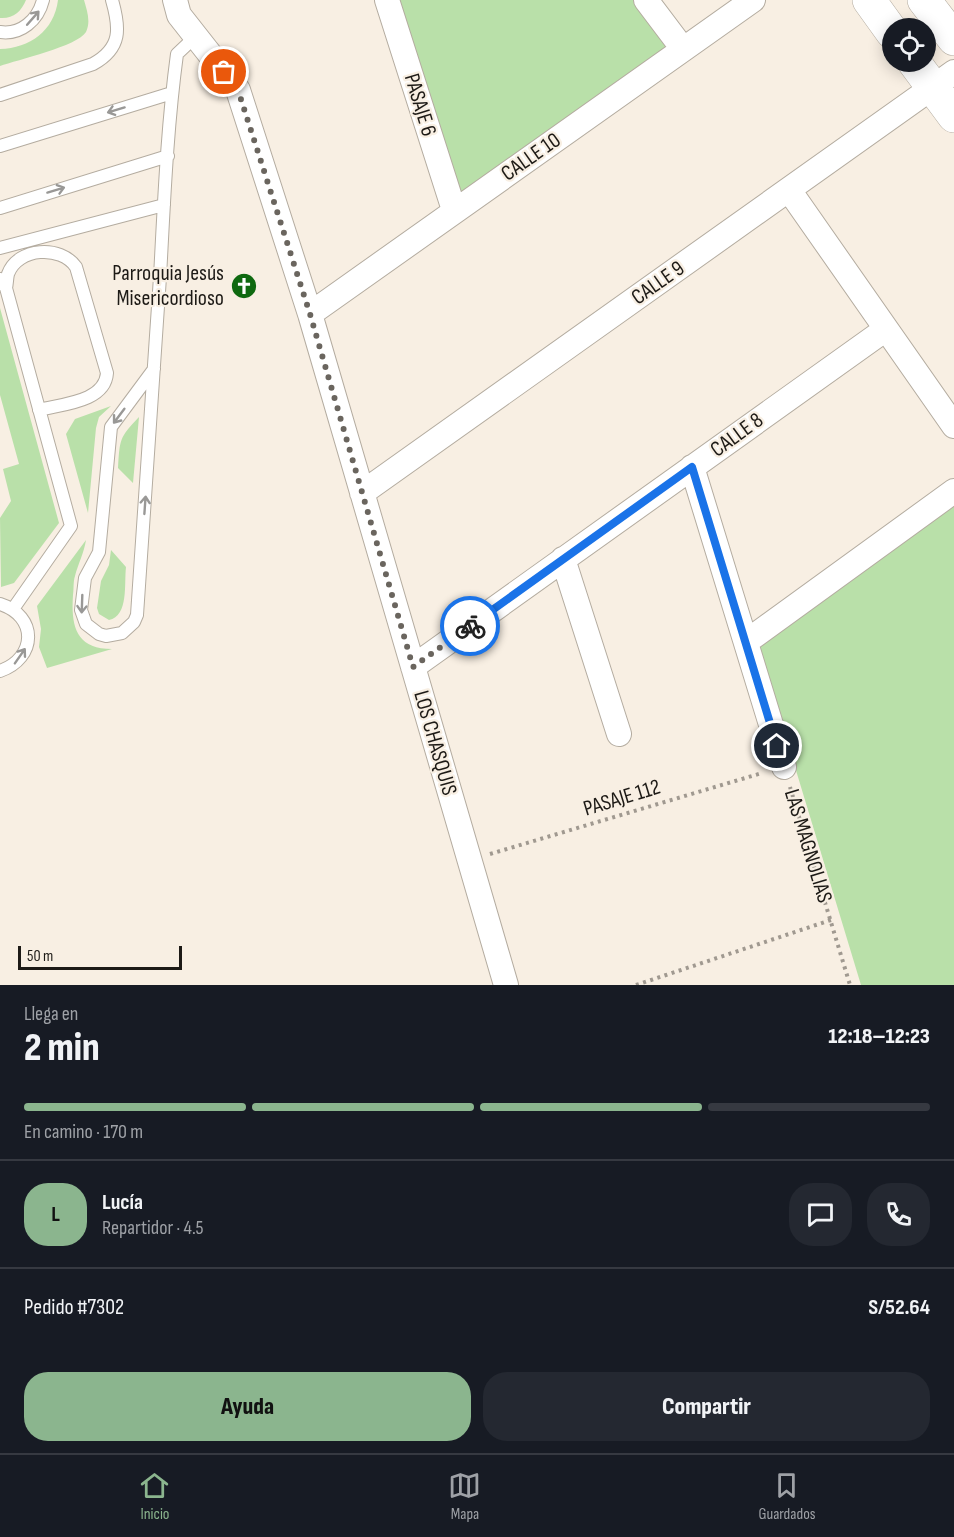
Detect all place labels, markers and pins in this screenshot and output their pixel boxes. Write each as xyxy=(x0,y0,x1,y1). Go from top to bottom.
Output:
pin xyxy=(198,46,249,97)
place label: Parroquia Jesús Misericordioso xyxy=(112,260,224,312)
church icon: Parroquia Jesús Misericordioso xyxy=(229,271,259,301)
pin xyxy=(751,720,802,771)

